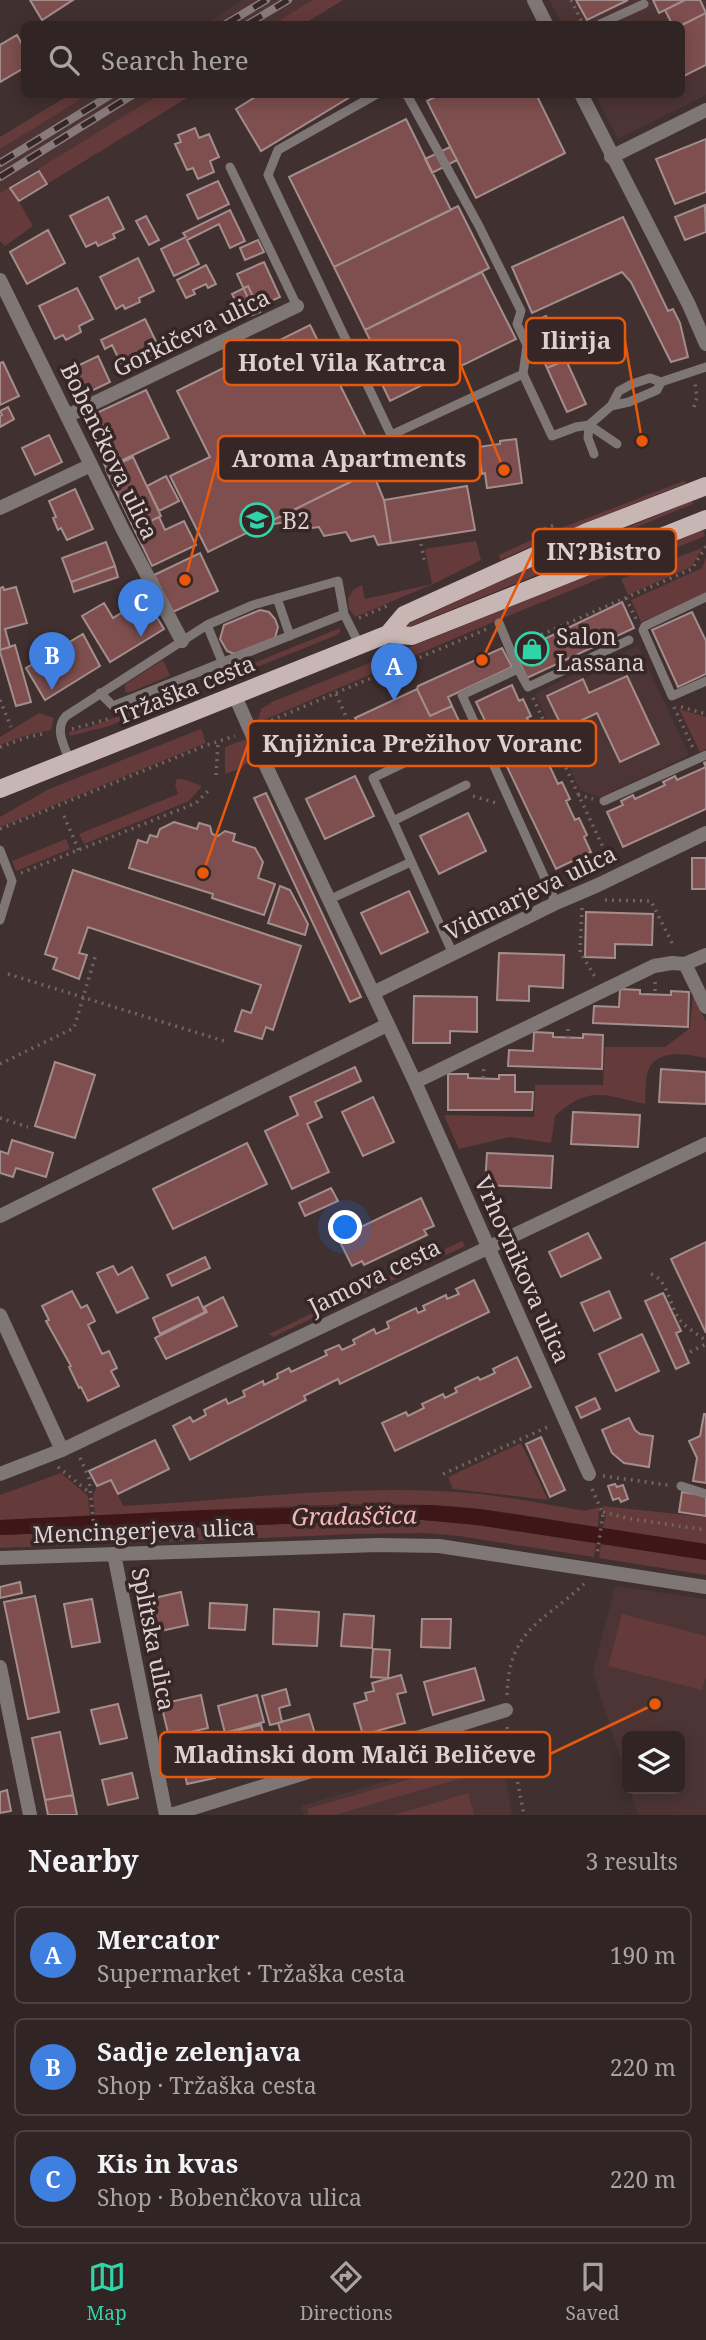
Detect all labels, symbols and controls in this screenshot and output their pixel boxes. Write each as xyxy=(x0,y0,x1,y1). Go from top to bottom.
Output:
search box xyxy=(21,21,685,98)
icon: search xyxy=(45,41,83,79)
text: Search here xyxy=(101,42,249,78)
street label: Gorkičeva ulica xyxy=(107,280,275,384)
callout: Ilirija xyxy=(526,318,625,363)
text: Ilirija xyxy=(541,323,611,356)
callout: Hotel Vila Katrca xyxy=(224,340,460,385)
text: Hotel Vila Katrca xyxy=(238,345,446,378)
street label: Bobenčkova ulica xyxy=(53,357,167,545)
callout: Aroma Apartments xyxy=(218,436,480,481)
text: Aroma Apartments xyxy=(232,441,466,474)
school or university icon: B2 xyxy=(238,501,276,539)
place label: B2 xyxy=(282,504,310,536)
callout: IN?Bistro xyxy=(533,529,676,574)
text: IN?Bistro xyxy=(547,534,661,567)
pin: C xyxy=(118,579,164,637)
place label: Salon Lassana xyxy=(556,620,645,678)
shop icon: Salon Lassana xyxy=(513,630,551,668)
pin: B xyxy=(29,632,75,690)
pin: A xyxy=(371,643,417,701)
street label: Tržaška cesta xyxy=(111,647,259,731)
callout: Knjižnica Prežihov Voranc xyxy=(248,721,596,766)
text: Knjižnica Prežihov Voranc xyxy=(262,726,582,759)
street label: Vidmarjeva ulica xyxy=(439,837,621,947)
street label: Vrhovnikova ulica xyxy=(467,1170,579,1368)
your location xyxy=(328,1210,362,1244)
street label: Jamova cesta xyxy=(302,1230,445,1322)
water label: Gradaščica xyxy=(291,1497,417,1533)
street label: Mencingerjeva ulica xyxy=(32,1510,256,1550)
street label: Splitska ulica xyxy=(124,1565,184,1713)
map controls xyxy=(622,1731,685,1794)
button: layers xyxy=(622,1731,685,1794)
callout: Mladinski dom Malči Beličeve xyxy=(160,1732,550,1777)
text: Mladinski dom Malči Beličeve xyxy=(174,1737,536,1770)
text: Nearby xyxy=(28,1840,139,1881)
text: 3 results xyxy=(585,1845,678,1877)
text: Mercator xyxy=(97,1921,220,1957)
text: A xyxy=(44,1939,62,1971)
text: 190 m xyxy=(610,1939,676,1971)
text: Supermarket · Tržaška cesta xyxy=(97,1957,405,1989)
text: Sadje zelenjava xyxy=(97,2033,301,2069)
text: B xyxy=(45,2051,61,2083)
text: 220 m xyxy=(610,2051,676,2083)
text: Shop · Tržaška cesta xyxy=(97,2069,317,2101)
text: Kis in kvas xyxy=(97,2145,238,2181)
text: C xyxy=(45,2163,61,2195)
text: 220 m xyxy=(610,2163,676,2195)
text: Shop · Bobenčkova ulica xyxy=(97,2181,362,2213)
tab: Map xyxy=(87,2258,127,2326)
tab: Directions xyxy=(300,2258,393,2326)
tab: Saved xyxy=(566,2258,619,2326)

